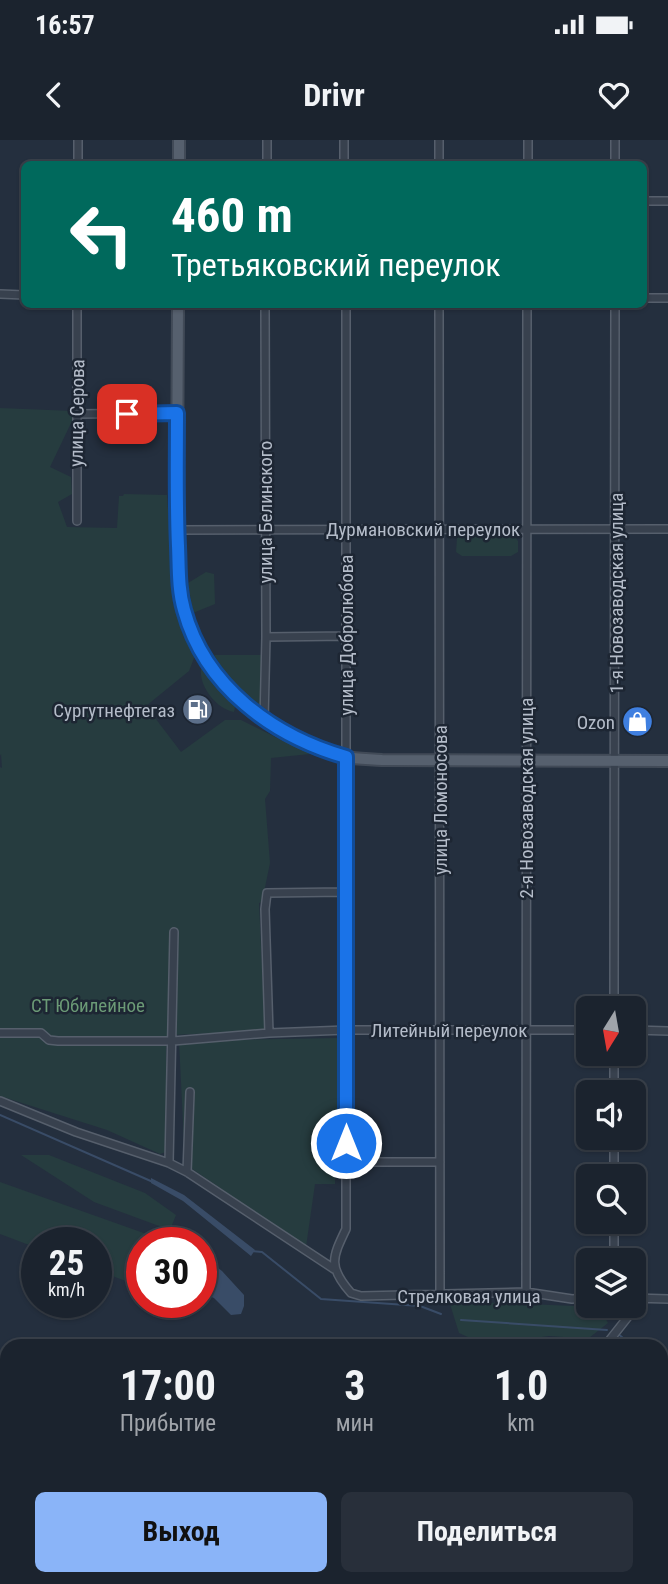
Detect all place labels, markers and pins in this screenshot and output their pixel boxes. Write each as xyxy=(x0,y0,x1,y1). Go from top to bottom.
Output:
pin xyxy=(97,384,157,444)
fuel station icon: Сургутнефтегаз xyxy=(181,693,215,727)
place label: Сургутнефтегаз xyxy=(53,699,175,722)
shop icon: Ozon xyxy=(621,705,655,739)
place label: Ozon xyxy=(577,711,615,734)

